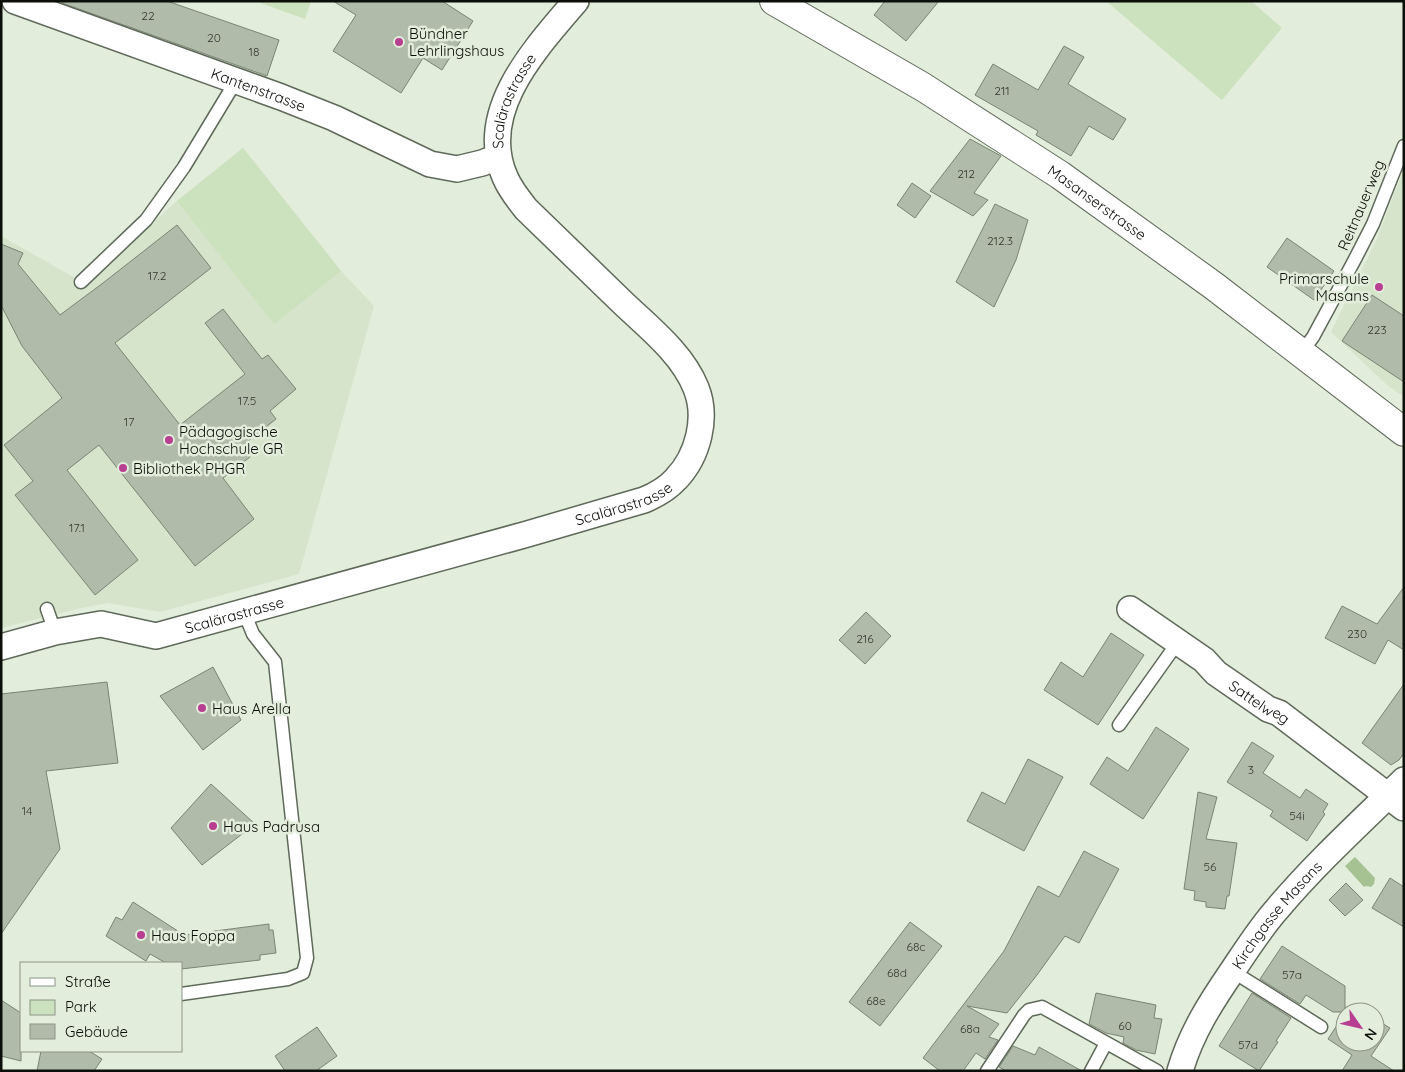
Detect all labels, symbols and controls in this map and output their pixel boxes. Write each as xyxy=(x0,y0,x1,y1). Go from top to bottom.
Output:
house number: 22 xyxy=(141,8,155,23)
place label: Bündner Lehrlingshaus xyxy=(409,24,504,60)
house number: 20 xyxy=(207,30,221,45)
marker: Bündner Lehrlingshaus xyxy=(393,36,405,48)
house number: 18 xyxy=(249,44,259,59)
street label: Scalärastrasse xyxy=(488,49,540,149)
street label: Kantenstrasse xyxy=(209,63,309,115)
house number: 211 xyxy=(994,83,1010,98)
street label: Reitnauerweg xyxy=(1333,157,1389,253)
street label: Masanserstrasse xyxy=(1044,160,1151,244)
house number: 212 xyxy=(957,166,975,181)
house number: 212.3 xyxy=(987,233,1013,248)
house number: 17.2 xyxy=(148,268,167,283)
place label: Primarschule Masans xyxy=(1279,269,1369,305)
marker: Primarschule Masans xyxy=(1373,281,1385,293)
house number: 223 xyxy=(1367,322,1387,337)
house number: 17.5 xyxy=(238,393,256,408)
house number: 17 xyxy=(124,414,134,429)
place label: Pädagogische Hochschule GR xyxy=(179,422,283,458)
marker: Pädagogische Hochschule GR xyxy=(163,434,175,446)
place label: Bibliothek PHGR xyxy=(133,459,245,478)
marker: Bibliothek PHGR xyxy=(117,462,129,474)
street label: Scalärastrasse xyxy=(573,477,676,529)
house number: 17.1 xyxy=(69,520,85,535)
street label: Scalärastrasse xyxy=(182,592,286,637)
house number: 230 xyxy=(1347,626,1367,641)
house number: 216 xyxy=(856,631,874,646)
street label: Sattelweg xyxy=(1226,676,1294,728)
place label: Haus Arella xyxy=(212,699,291,718)
marker: Haus Arella xyxy=(196,702,208,714)
house number: 3 xyxy=(1248,762,1254,777)
house number: 14 xyxy=(22,803,32,818)
house number: 54i xyxy=(1289,808,1305,823)
place label: Haus Padrusa xyxy=(223,817,320,836)
marker: Haus Padrusa xyxy=(207,820,219,832)
street label: Kirchgasse Masans xyxy=(1227,857,1326,972)
house number: 56 xyxy=(1204,859,1217,874)
place label: Haus Foppa xyxy=(151,926,235,945)
marker: Haus Foppa xyxy=(135,929,147,941)
house number: 68c xyxy=(906,939,926,954)
legend xyxy=(20,962,182,1052)
house number: 68d xyxy=(887,965,907,980)
house number: 57a xyxy=(1282,967,1302,982)
text: Straße xyxy=(65,972,111,991)
house number: 68e xyxy=(866,993,886,1008)
text: Park xyxy=(65,997,97,1016)
north arrow xyxy=(1335,1002,1385,1052)
house number: 60 xyxy=(1118,1018,1132,1033)
house number: 68a xyxy=(960,1021,980,1036)
text: Gebäude xyxy=(65,1022,128,1041)
text: N xyxy=(1360,1025,1381,1044)
house number: 57d xyxy=(1238,1037,1258,1052)

